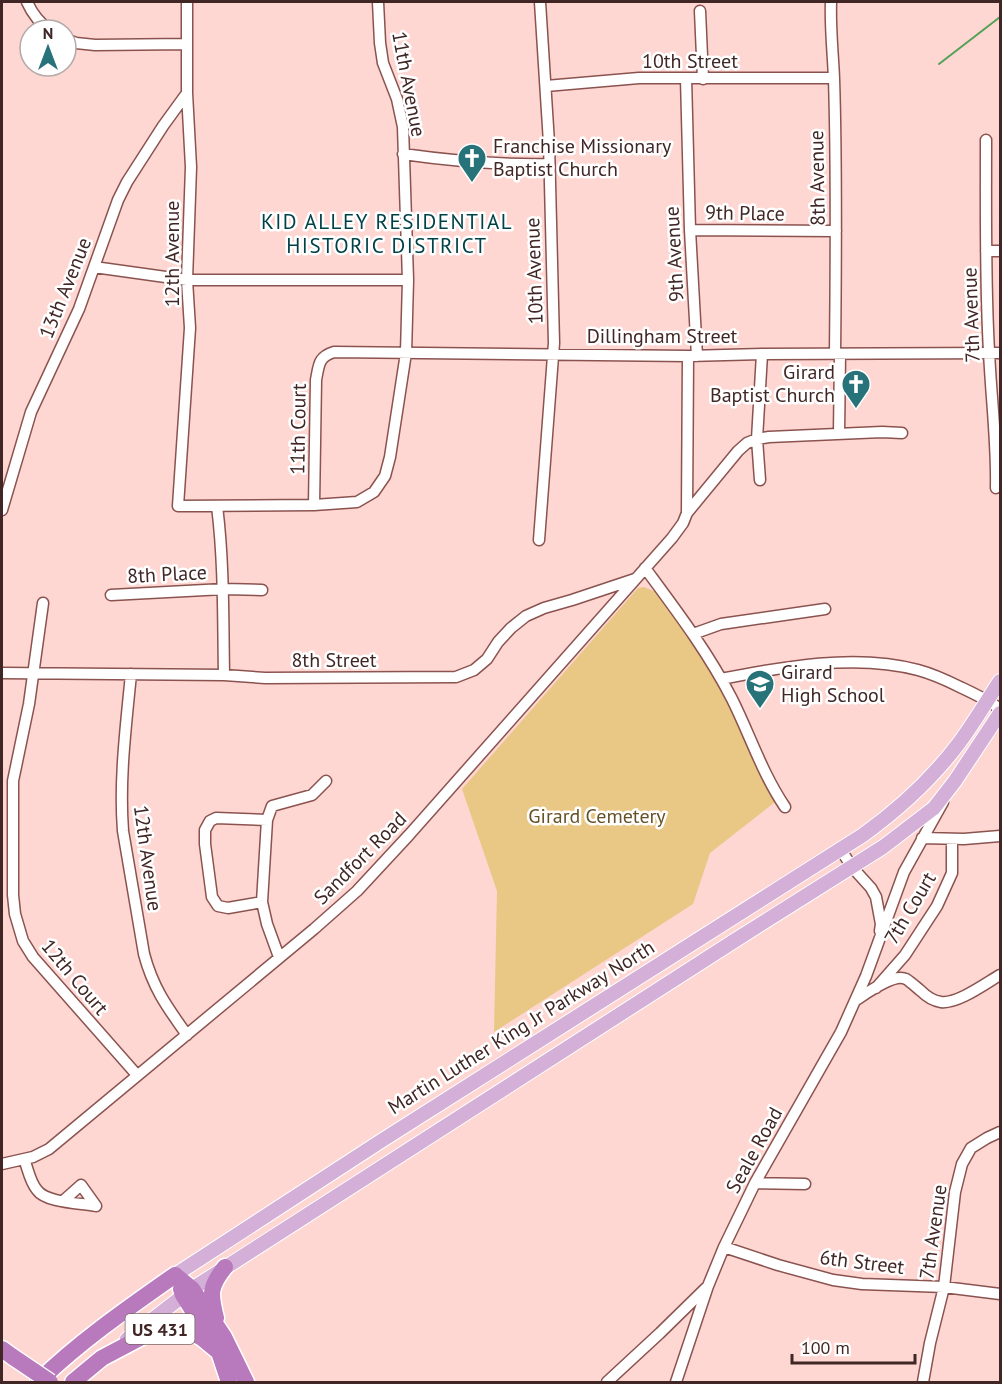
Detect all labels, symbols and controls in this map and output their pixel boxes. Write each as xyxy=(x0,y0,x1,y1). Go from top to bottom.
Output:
north arrow xyxy=(18,18,78,78)
text: N xyxy=(43,23,53,43)
street label: 11th Avenue xyxy=(386,29,432,139)
street label: 10th Street xyxy=(642,48,738,74)
street label: 8th Avenue xyxy=(803,130,831,226)
place label: Franchise Missionary Baptist Church xyxy=(493,133,672,182)
church icon: Franchise Missionary Baptist Church xyxy=(456,142,488,184)
street label: 9th Place xyxy=(705,199,785,227)
street label: 12th Avenue xyxy=(159,201,185,307)
street label: 9th Avenue xyxy=(659,205,689,303)
district label: KID ALLEY RESIDENTIAL HISTORIC DISTRICT xyxy=(261,208,513,259)
street label: 10th Avenue xyxy=(519,217,549,325)
street label: 13th Avenue xyxy=(33,234,97,342)
street label: 7th Avenue xyxy=(956,267,986,363)
street label: Dillingham Street xyxy=(587,323,738,349)
place label: Girard Baptist Church xyxy=(710,359,835,408)
church icon: Girard Baptist Church xyxy=(840,368,872,410)
street label: 11th Court xyxy=(284,383,312,475)
street label: 8th Place xyxy=(127,559,207,589)
street label: 8th Street xyxy=(291,647,377,673)
place label: Girard High School xyxy=(781,659,885,708)
school or university icon: Girard High School xyxy=(744,668,776,710)
street label: 12th Avenue xyxy=(128,803,168,913)
park label: Girard Cemetery xyxy=(528,803,666,829)
street label: Sandfort Road xyxy=(308,806,412,910)
street label: 7th Court xyxy=(878,867,942,949)
street label: 12th Court xyxy=(36,934,114,1020)
street label: Martin Luther King Jr Parkway North xyxy=(383,934,659,1120)
street label: Seale Road xyxy=(720,1102,788,1198)
street label: 7th Avenue xyxy=(913,1183,953,1281)
street label: 6th Street xyxy=(818,1244,906,1280)
road number: US 431 xyxy=(126,1314,195,1344)
scale bar xyxy=(792,1327,915,1365)
text: 100 m xyxy=(801,1336,850,1359)

